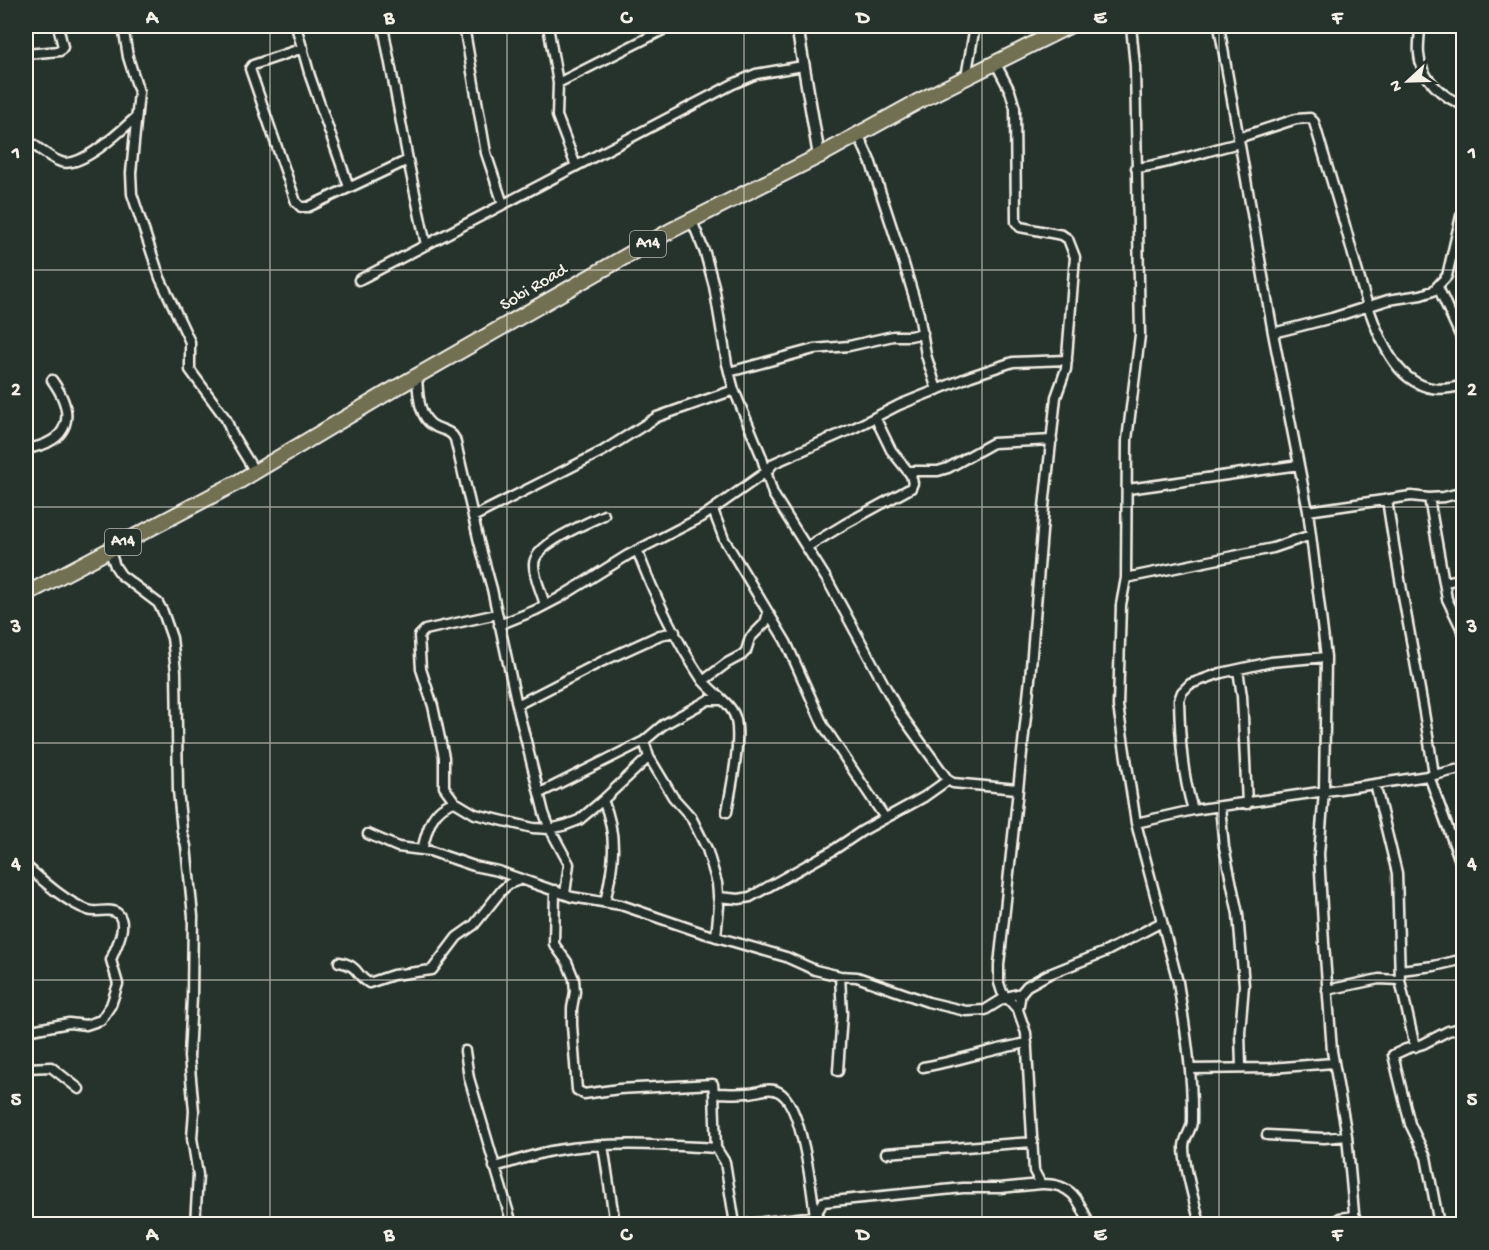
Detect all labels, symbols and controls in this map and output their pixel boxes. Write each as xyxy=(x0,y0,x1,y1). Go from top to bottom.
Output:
text: A xyxy=(145,8,160,31)
text: B xyxy=(383,8,395,31)
text: C xyxy=(620,8,634,31)
text: D xyxy=(854,8,870,31)
text: E xyxy=(1094,8,1108,31)
text: F xyxy=(1331,8,1344,31)
north arrow xyxy=(1378,51,1438,111)
text: N xyxy=(1386,76,1408,94)
text: 1 xyxy=(11,143,20,166)
text: 1 xyxy=(1467,143,1476,166)
road number: A14 xyxy=(630,231,666,257)
street label: Sobi Road xyxy=(497,259,573,316)
text: 2 xyxy=(11,380,21,403)
text: 2 xyxy=(1467,380,1477,403)
road number: A14 xyxy=(105,529,141,555)
text: 3 xyxy=(10,617,21,640)
text: 3 xyxy=(1466,617,1477,640)
text: 4 xyxy=(10,854,21,877)
text: 4 xyxy=(1466,854,1477,877)
text: 5 xyxy=(11,1090,22,1113)
text: 5 xyxy=(1467,1090,1478,1113)
text: A xyxy=(145,1225,160,1248)
text: B xyxy=(383,1225,395,1248)
text: C xyxy=(620,1225,634,1248)
text: D xyxy=(854,1225,870,1248)
text: E xyxy=(1094,1225,1108,1248)
text: F xyxy=(1331,1225,1344,1248)

